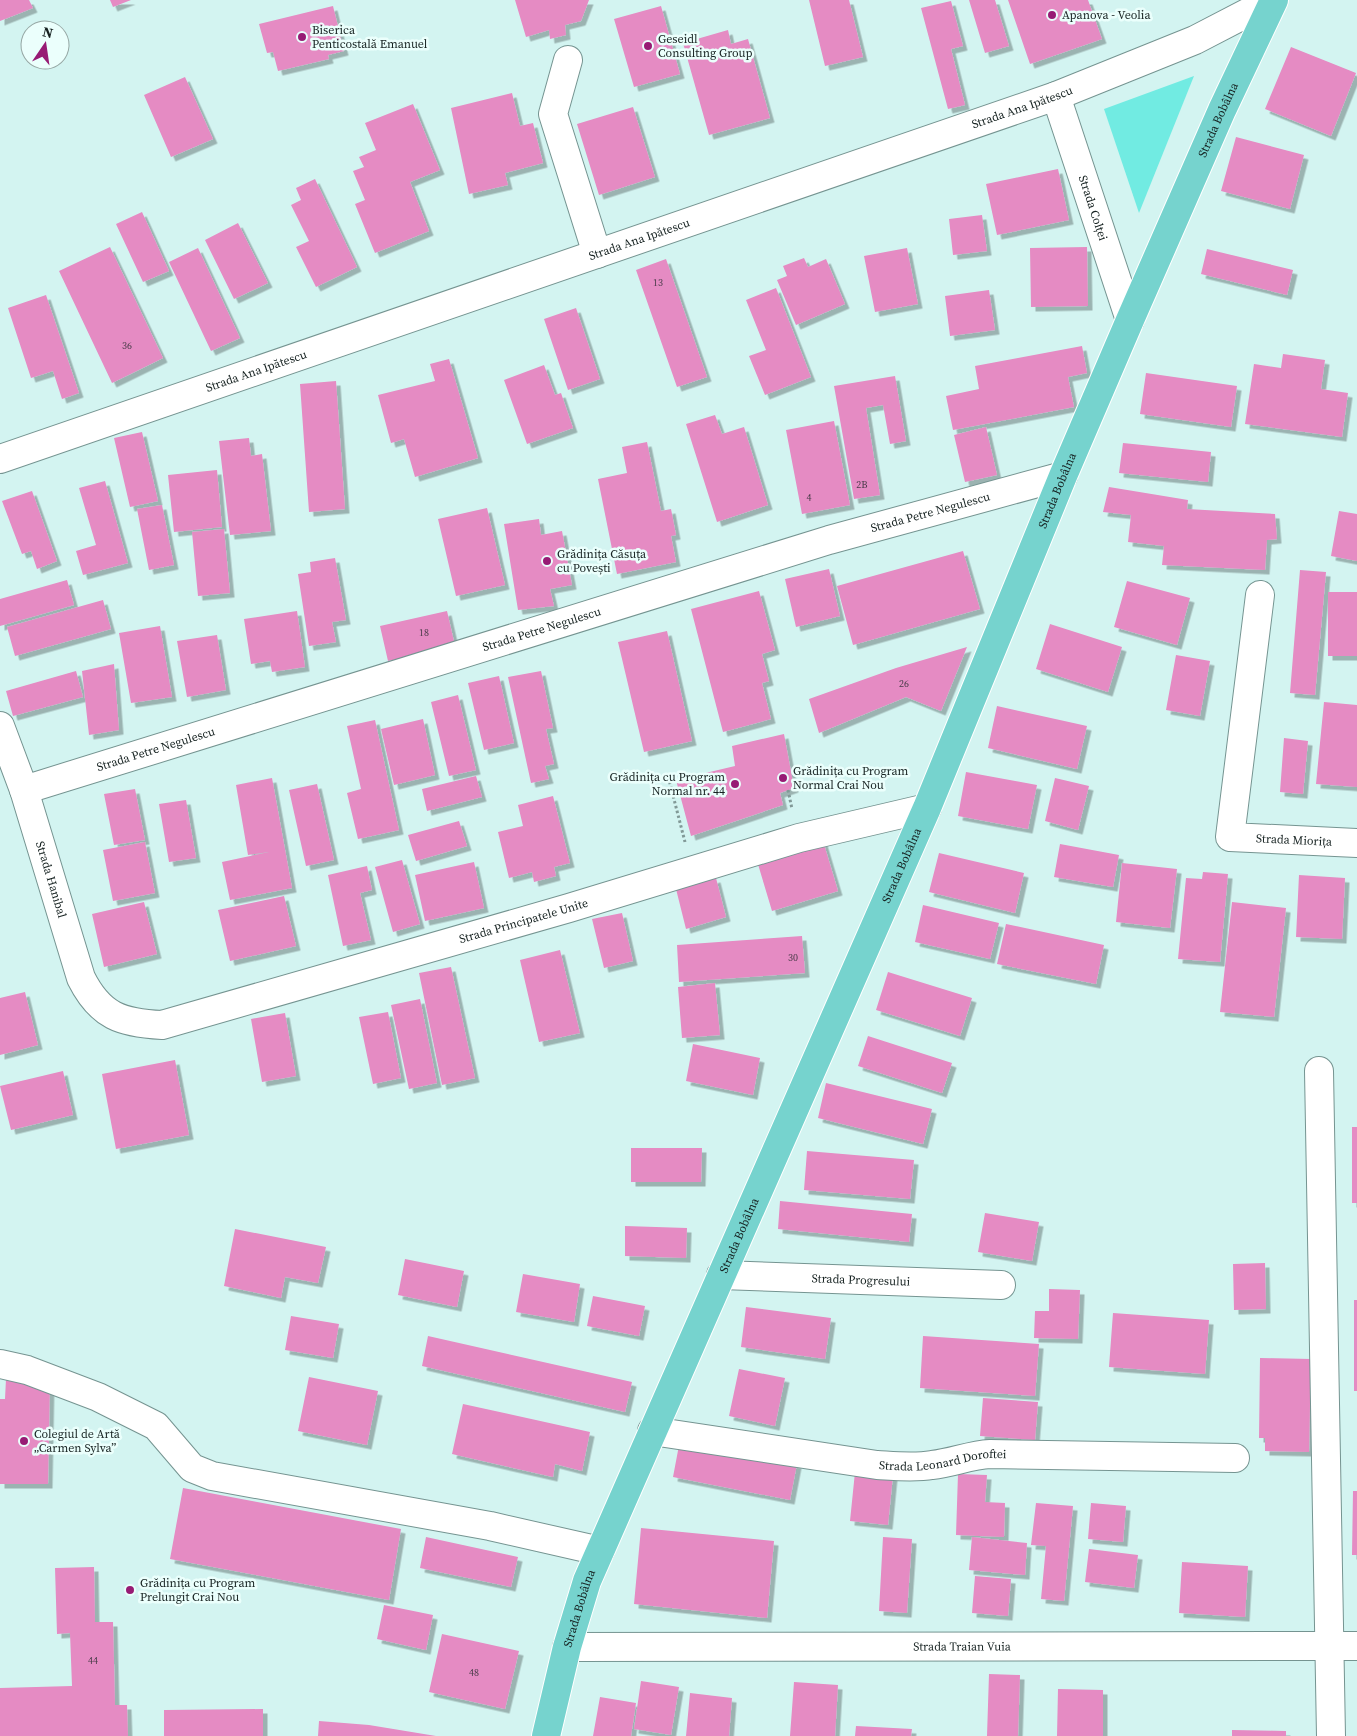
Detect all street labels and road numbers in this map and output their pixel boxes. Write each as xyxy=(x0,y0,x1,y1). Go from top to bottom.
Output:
street label: Strada Bobâlna xyxy=(1194,79,1242,160)
street label: Strada Ana Ipătescu xyxy=(970,82,1075,132)
street label: Strada Colței xyxy=(1075,173,1111,243)
street label: Strada Ana Ipătescu xyxy=(587,214,692,264)
street label: Strada Ana Ipătescu xyxy=(204,346,309,396)
street label: Strada Bobâlna xyxy=(1034,449,1080,531)
street label: Strada Petre Negulescu xyxy=(869,488,992,536)
street label: Strada Petre Negulescu xyxy=(480,603,603,655)
street label: Strada Petre Negulescu xyxy=(95,723,217,775)
street label: Strada Bobâlna xyxy=(878,825,926,906)
street label: Strada Miorița xyxy=(1256,830,1333,850)
street label: Strada Hanibal xyxy=(32,839,70,920)
street label: Strada Principatele Unite xyxy=(457,895,590,947)
street label: Strada Bobâlna xyxy=(715,1194,763,1275)
street label: Strada Progresului xyxy=(811,1270,911,1290)
street label: Strada Leonard Doroftei xyxy=(879,1446,1007,1475)
street label: Strada Bobâlna xyxy=(559,1566,599,1649)
street label: Strada Traian Vuia xyxy=(913,1638,1012,1655)

